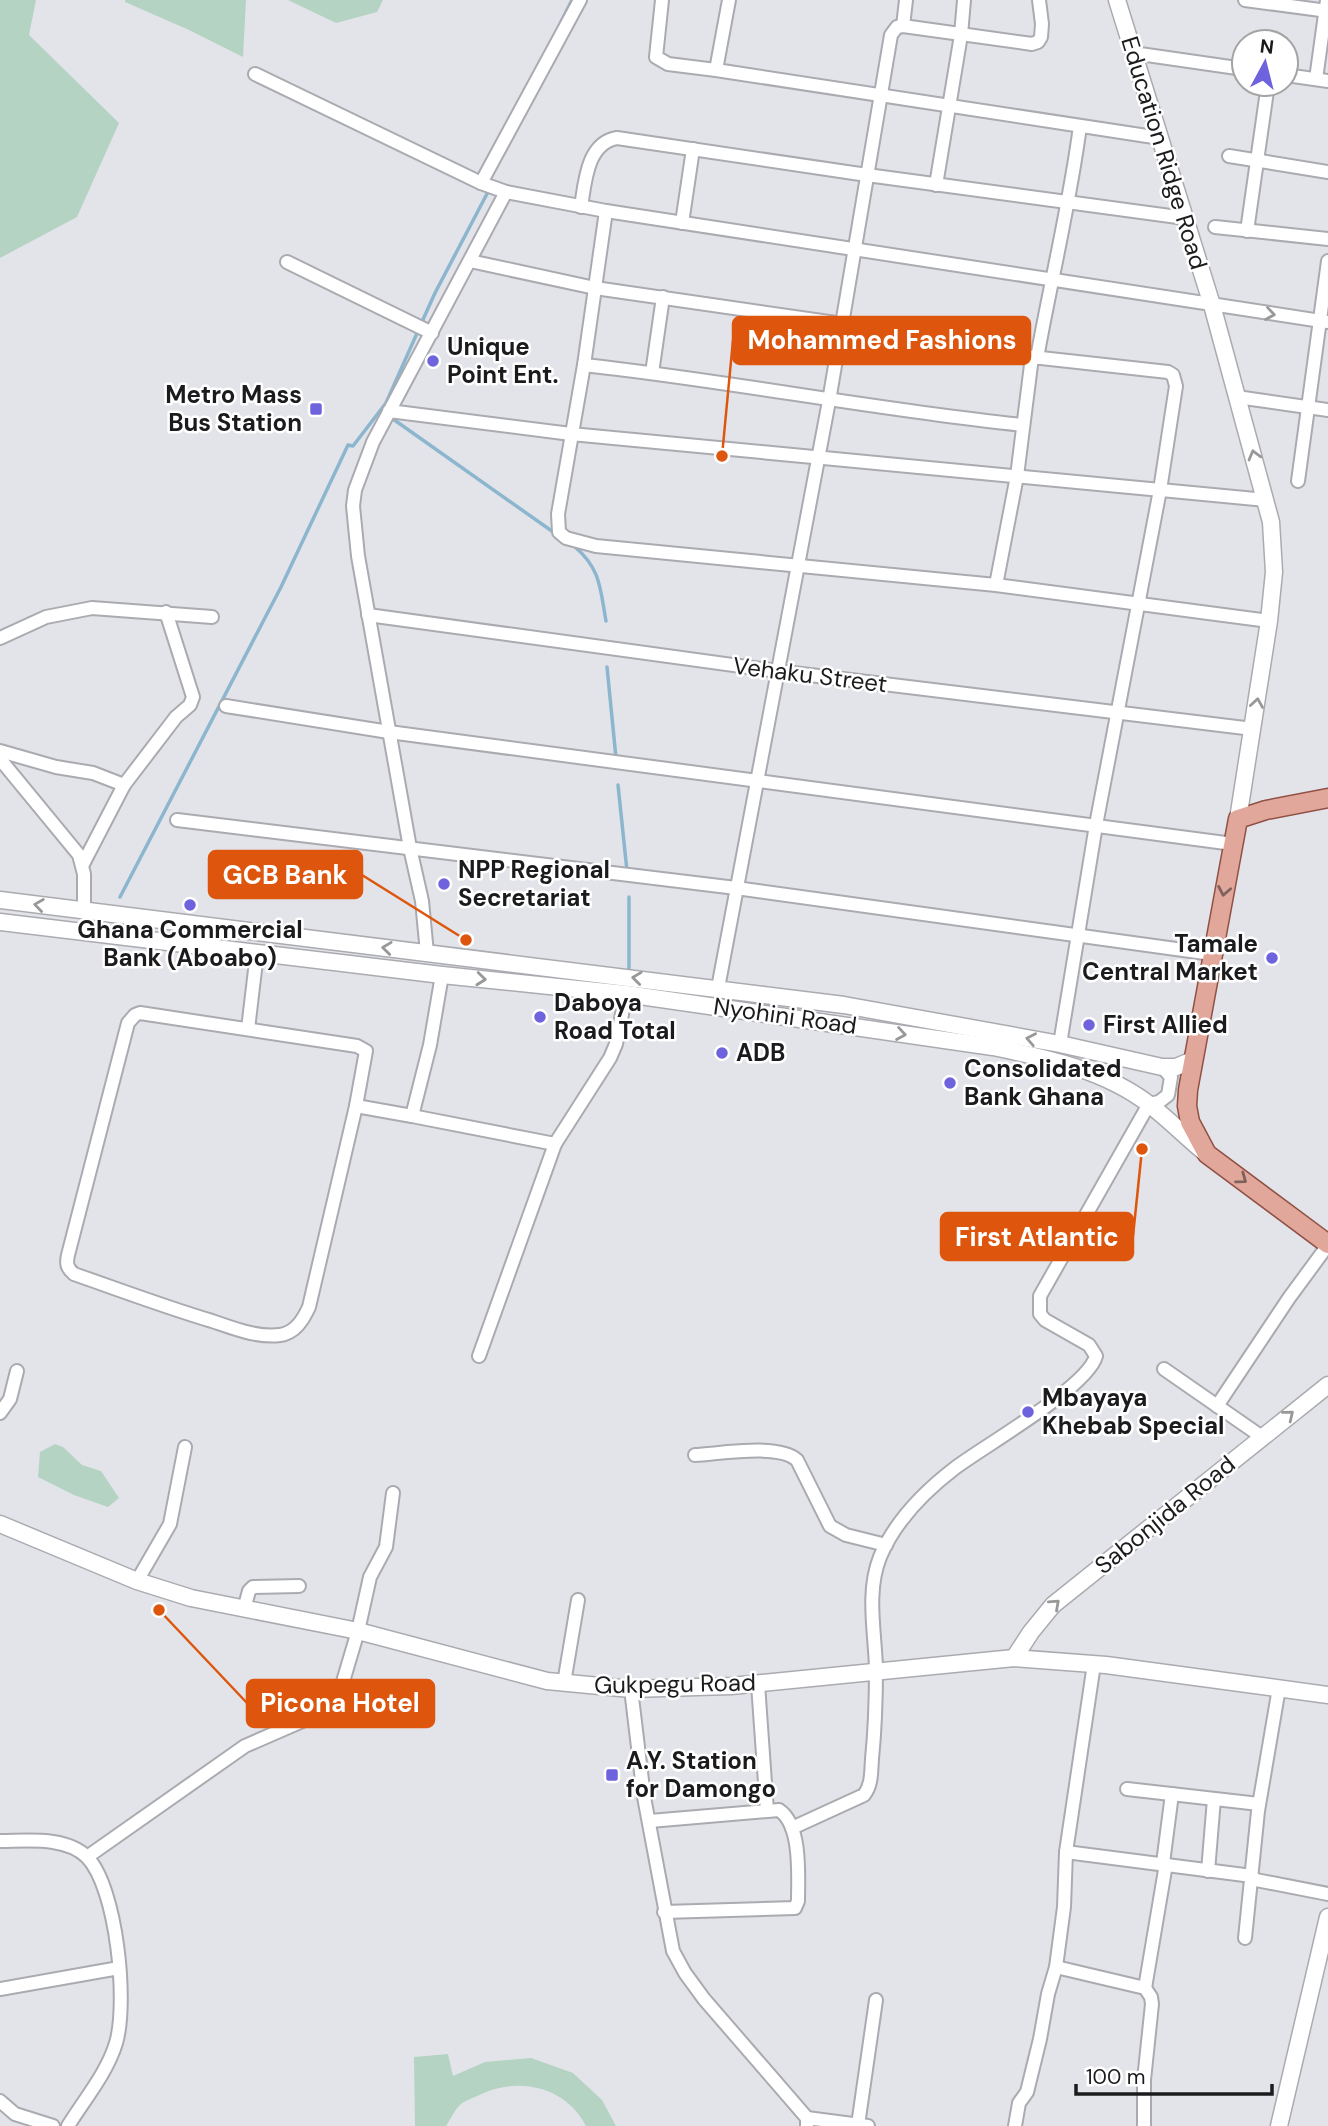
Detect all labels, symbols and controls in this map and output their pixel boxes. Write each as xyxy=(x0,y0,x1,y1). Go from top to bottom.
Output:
north arrow xyxy=(1230,28,1300,98)
street label: Education Ridge Road xyxy=(1114,32,1215,273)
text: N xyxy=(1259,33,1275,60)
one-way arrow xyxy=(1264,306,1276,321)
callout: Mohammed Fashions xyxy=(733,317,1030,364)
text: Mohammed Fashions xyxy=(747,323,1017,357)
place label: Unique Point Ent. xyxy=(447,331,558,390)
marker: Unique Point Ent. xyxy=(425,353,441,369)
place label: Metro Mass Bus Station xyxy=(165,379,302,438)
marker: Metro Mass Bus Station xyxy=(308,401,324,417)
one-way arrow xyxy=(1248,449,1262,461)
street label: Vehaku Street xyxy=(731,650,889,699)
one-way arrow xyxy=(1249,697,1264,709)
callout: GCB Bank xyxy=(209,851,362,898)
place label: NPP Regional Secretariat xyxy=(458,854,610,913)
text: GCB Bank xyxy=(222,858,348,892)
marker: NPP Regional Secretariat xyxy=(436,876,452,892)
one-way arrow xyxy=(1217,885,1232,897)
marker: Ghana Commercial Bank (Aboabo) xyxy=(182,897,198,913)
one-way arrow xyxy=(33,898,45,913)
place label: Ghana Commercial Bank (Aboabo) xyxy=(77,914,303,973)
place label: Tamale Central Market xyxy=(1082,928,1258,987)
one-way arrow xyxy=(381,941,392,956)
marker: Tamale Central Market xyxy=(1264,950,1280,966)
one-way arrow xyxy=(476,971,487,986)
one-way arrow xyxy=(631,971,643,986)
place label: Daboya Road Total xyxy=(554,987,676,1046)
street label: Nyohini Road xyxy=(711,990,859,1041)
marker: Daboya Road Total xyxy=(532,1009,548,1025)
place label: First Allied xyxy=(1103,1009,1228,1040)
marker: First Allied xyxy=(1081,1017,1097,1033)
one-way arrow xyxy=(895,1026,907,1041)
one-way arrow xyxy=(1025,1032,1037,1047)
place label: ADB xyxy=(736,1037,785,1068)
marker: ADB xyxy=(714,1045,730,1061)
place label: Consolidated Bank Ghana xyxy=(964,1053,1121,1112)
marker: Consolidated Bank Ghana xyxy=(942,1075,958,1091)
one-way arrow xyxy=(1234,1171,1247,1184)
callout: First Atlantic xyxy=(941,1213,1133,1260)
text: First Atlantic xyxy=(955,1220,1119,1254)
place label: Mbayaya Khebab Special xyxy=(1042,1382,1224,1441)
marker: Mbayaya Khebab Special xyxy=(1020,1404,1036,1420)
one-way arrow xyxy=(1282,1411,1294,1424)
street label: Sabonjida Road xyxy=(1088,1448,1241,1581)
one-way arrow xyxy=(1047,1600,1060,1613)
street label: Gukpegu Road xyxy=(594,1667,756,1700)
callout: Picona Hotel xyxy=(247,1680,434,1727)
text: Picona Hotel xyxy=(260,1686,420,1720)
place label: A.Y. Station for Damongo xyxy=(626,1745,776,1804)
marker: A.Y. Station for Damongo xyxy=(604,1767,620,1783)
scale bar xyxy=(1076,2052,1272,2096)
text: 100 m xyxy=(1086,2063,1146,2091)

